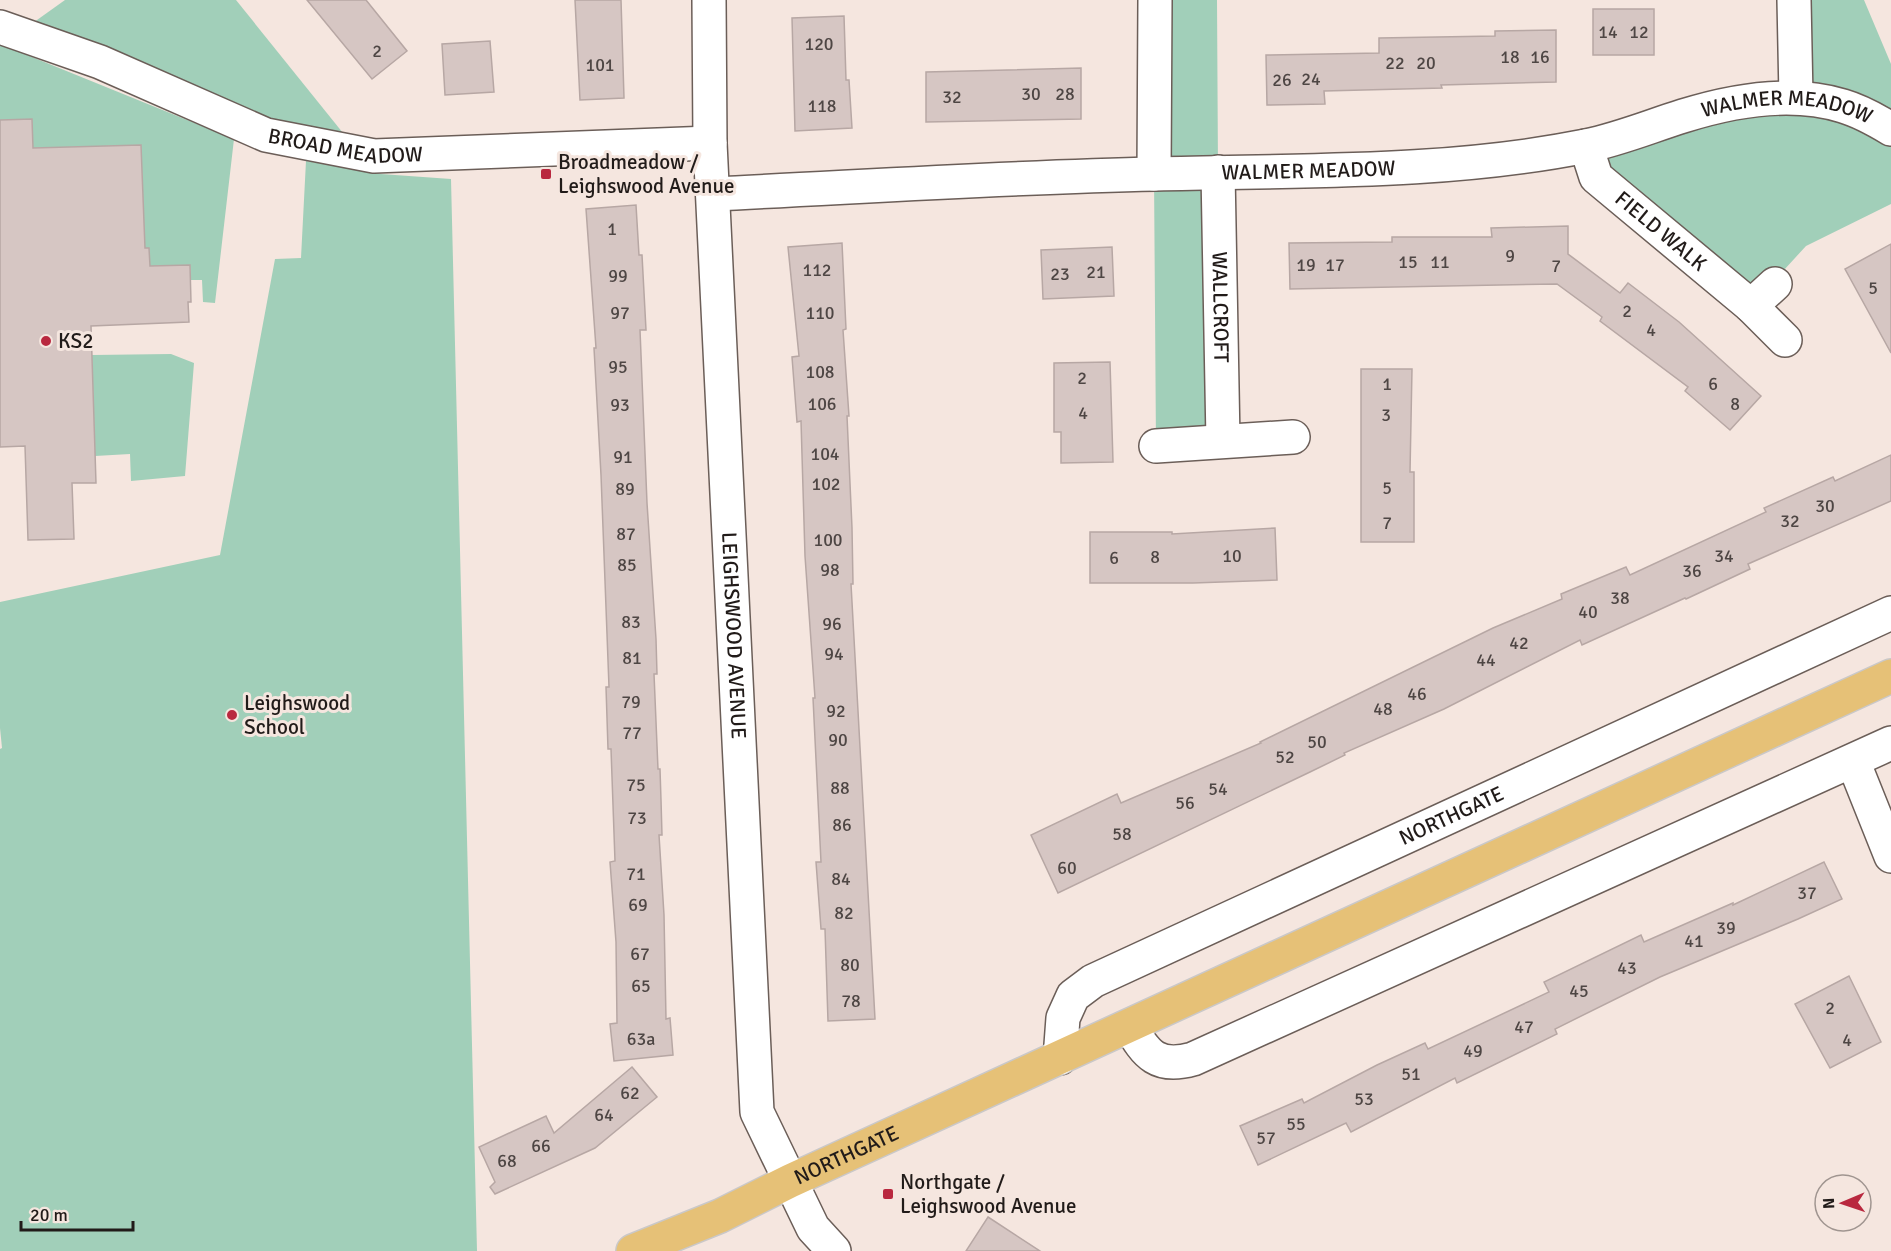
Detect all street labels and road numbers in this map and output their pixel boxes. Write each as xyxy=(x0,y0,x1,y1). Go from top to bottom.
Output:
street label: WALMER MEADOW xyxy=(1698,85,1877,129)
street label: BROAD MEADOW xyxy=(266,123,424,170)
street label: WALMER MEADOW xyxy=(1221,155,1396,186)
street label: FIELD WALK xyxy=(1610,185,1712,277)
street label: WALLCROFT xyxy=(1206,251,1235,364)
street label: LEIGHSWOOD AVENUE xyxy=(716,531,752,740)
street label: NORTHGATE xyxy=(1395,780,1508,851)
street label: NORTHGATE xyxy=(790,1120,903,1190)

